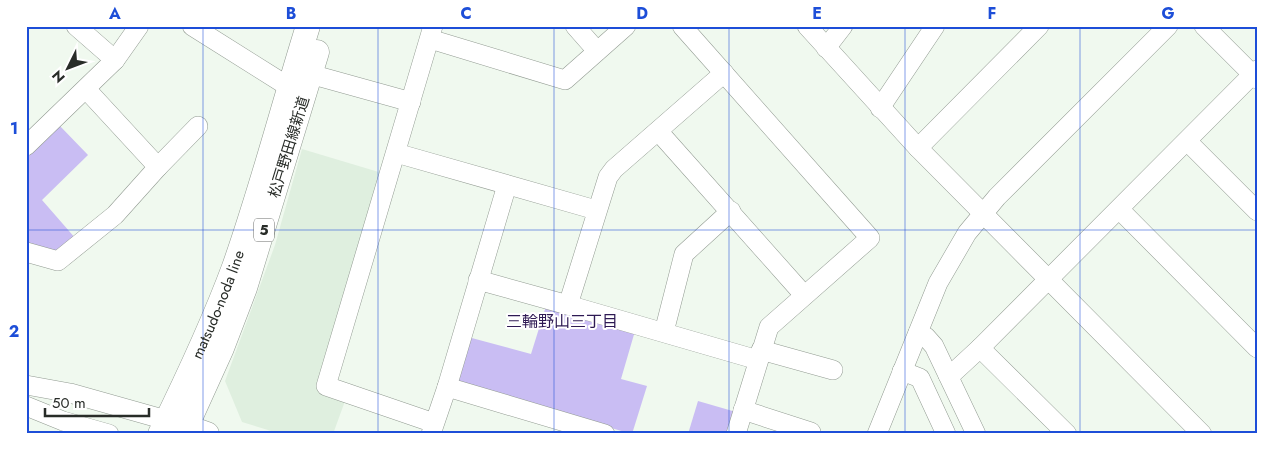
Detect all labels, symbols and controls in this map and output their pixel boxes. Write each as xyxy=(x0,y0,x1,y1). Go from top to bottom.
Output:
text: A xyxy=(108,2,121,25)
text: B xyxy=(286,2,296,25)
text: C xyxy=(460,2,472,25)
text: D xyxy=(636,2,648,25)
text: E xyxy=(812,2,822,25)
text: F xyxy=(988,2,996,25)
text: G xyxy=(1161,2,1175,25)
north arrow xyxy=(42,42,92,92)
text: N xyxy=(47,66,69,88)
street label: 松戸野田線新道 xyxy=(263,94,315,200)
text: 1 xyxy=(10,117,18,140)
road number: 5 xyxy=(254,218,274,242)
street label: matsudo-noda line xyxy=(186,247,250,363)
district label: 三輪野山三丁目 xyxy=(506,310,618,333)
text: 2 xyxy=(9,320,19,343)
scale bar xyxy=(45,385,149,417)
text: 50 m xyxy=(52,392,86,414)

